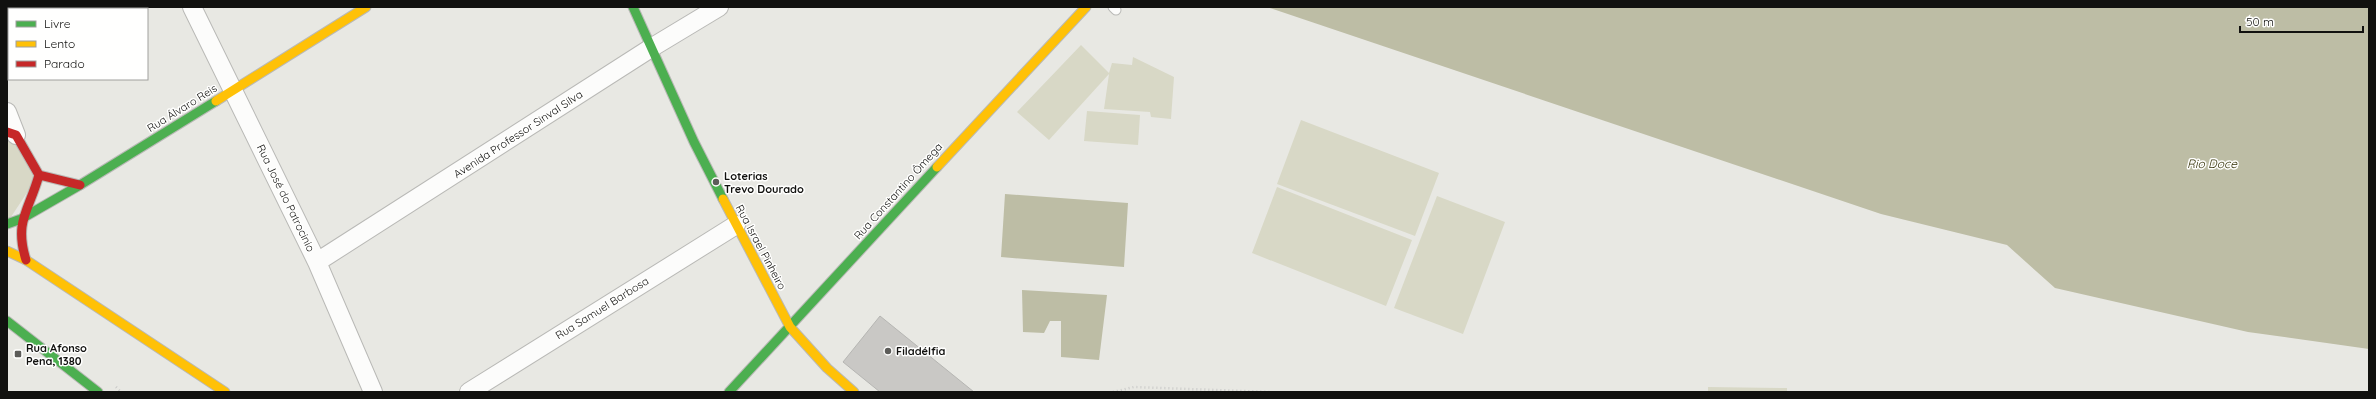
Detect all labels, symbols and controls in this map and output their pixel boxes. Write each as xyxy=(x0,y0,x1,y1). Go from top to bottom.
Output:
legend xyxy=(8,8,148,80)
scale bar xyxy=(2240,8,2363,34)
text: 50 m xyxy=(2246,14,2274,29)
text: Livre xyxy=(44,16,71,31)
text: Lento xyxy=(44,36,75,51)
text: Parado xyxy=(44,56,85,71)
street label: Rua Álvaro Reis xyxy=(144,81,220,135)
street label: Avenida Professor Sinval Silva xyxy=(451,87,585,181)
street label: Rua Constantino Ômega xyxy=(851,140,945,242)
street label: Rua José do Patrocinio xyxy=(254,142,318,254)
water label: Rio Doce xyxy=(2187,156,2238,171)
place label: Loterias Trevo Dourado xyxy=(724,169,804,196)
marker: Loterias Trevo Dourado xyxy=(711,177,721,187)
street label: Rua Israel Pinheiro xyxy=(733,202,789,292)
street label: Rua Samuel Barbosa xyxy=(553,274,651,342)
place label: Rua Afonso Pena, 1380 xyxy=(26,341,87,368)
place label: Filadélfia xyxy=(896,344,945,358)
marker: Filadélfia xyxy=(883,346,893,356)
marker: Rua Afonso Pena, 1380 xyxy=(13,349,23,359)

